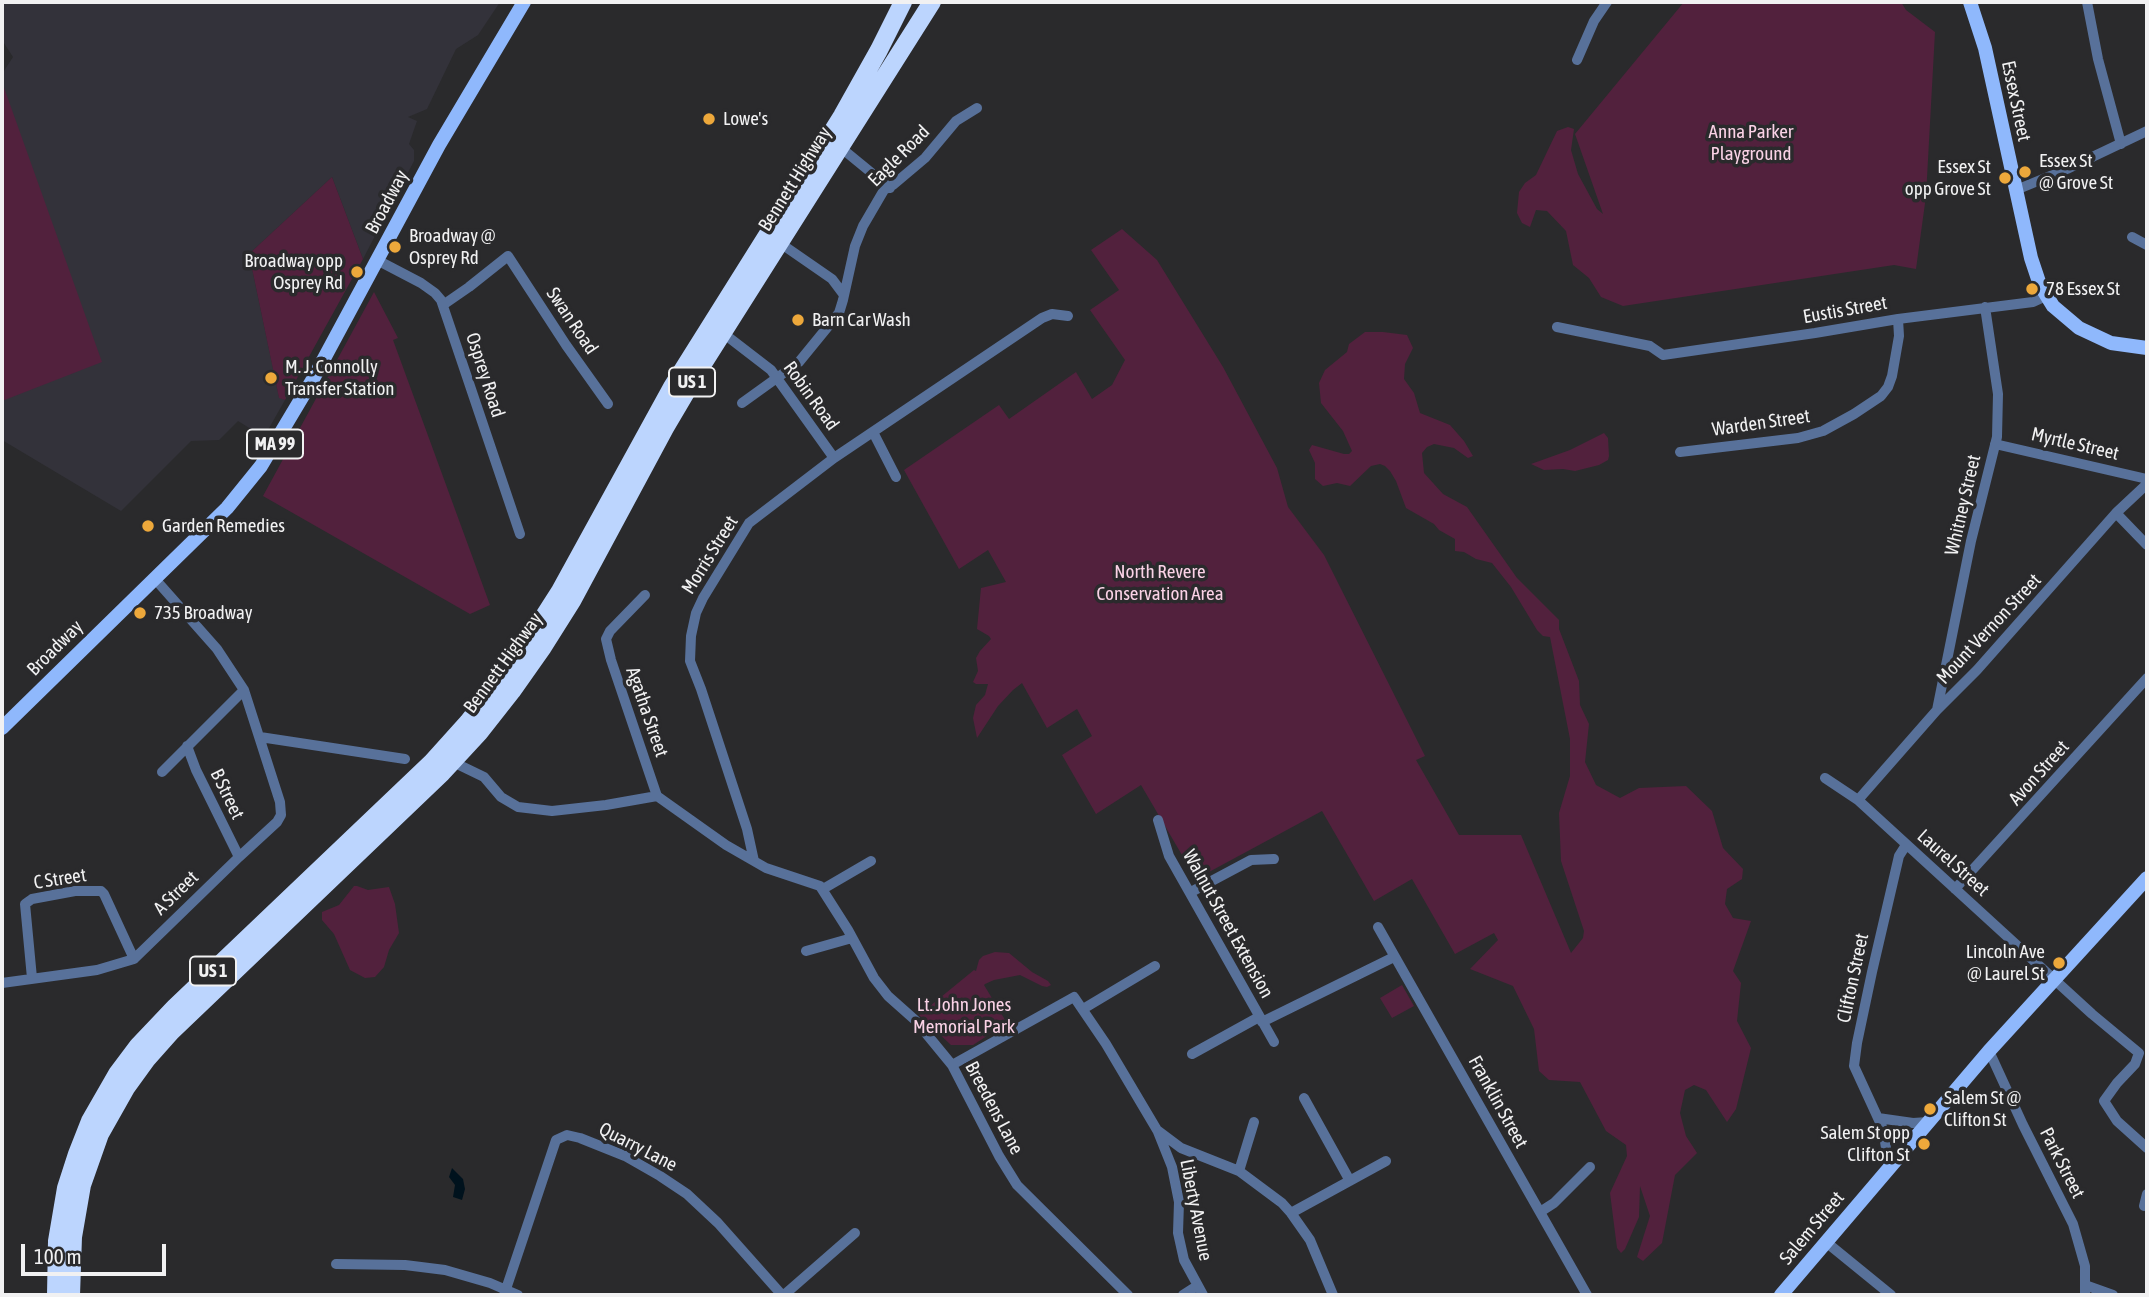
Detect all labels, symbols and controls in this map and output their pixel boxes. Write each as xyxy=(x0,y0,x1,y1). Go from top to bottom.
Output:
street label: Essex Street xyxy=(1996,59,2036,143)
place label: Lowe's xyxy=(723,108,768,130)
marker: Lowe's xyxy=(701,111,717,127)
street label: Eagle Road xyxy=(864,121,934,191)
park label: Anna Parker Playground xyxy=(1709,121,1793,165)
street label: Bennett Highway xyxy=(754,123,836,235)
place label: Essex St @ Grove St xyxy=(2039,150,2113,194)
place label: Essex St opp Grove St xyxy=(1905,156,1991,200)
marker: Essex St @ Grove St xyxy=(2017,164,2033,180)
street label: Broadway xyxy=(361,166,413,238)
marker: Essex St opp Grove St xyxy=(1997,170,2013,186)
place label: Broadway @ Osprey Rd xyxy=(409,225,496,269)
marker: Broadway @ Osprey Rd xyxy=(387,239,403,255)
place label: Broadway opp Osprey Rd xyxy=(244,250,343,294)
marker: Broadway opp Osprey Rd xyxy=(349,264,365,280)
place label: 78 Essex St xyxy=(2046,278,2120,300)
marker: 78 Essex St xyxy=(2024,281,2040,297)
street label: Swan Road xyxy=(541,283,603,359)
street label: Eustis Street xyxy=(1801,291,1889,329)
place label: Barn Car Wash xyxy=(812,309,911,331)
marker: Barn Car Wash xyxy=(790,312,806,328)
street label: Osprey Road xyxy=(461,330,509,420)
place label: M. J. Connolly Transfer Station xyxy=(285,356,395,400)
street label: Robin Road xyxy=(778,357,844,435)
road number: US 1 xyxy=(669,368,715,396)
marker: M. J. Connolly Transfer Station xyxy=(263,370,279,386)
street label: Warden Street xyxy=(1711,405,1811,441)
street label: Myrtle Street xyxy=(2029,423,2121,465)
road number: MA 99 xyxy=(247,430,303,458)
street label: Whitney Street xyxy=(1940,452,1986,558)
street label: Morris Street xyxy=(677,512,743,598)
place label: Garden Remedies xyxy=(162,515,285,537)
marker: Garden Remedies xyxy=(140,518,156,534)
park label: North Revere Conservation Area xyxy=(1096,561,1224,605)
street label: Mount Vernon Street xyxy=(1932,569,2046,689)
place label: 735 Broadway xyxy=(154,602,253,624)
marker: 735 Broadway xyxy=(132,605,148,621)
street label: Bennett Highway xyxy=(459,608,547,718)
street label: Broadway xyxy=(22,615,88,681)
street label: Agatha Street xyxy=(621,664,673,760)
street label: Avon Street xyxy=(2004,736,2074,810)
street label: B Street xyxy=(205,765,249,823)
street label: Laurel Street xyxy=(1912,825,1994,901)
street label: Walnut Street Extension xyxy=(1178,846,1278,1002)
street label: C Street xyxy=(32,864,88,894)
street label: A Street xyxy=(149,866,203,920)
street label: Clifton Street xyxy=(1832,931,1874,1025)
place label: Lincoln Ave @ Laurel St xyxy=(1966,941,2045,985)
marker: Lincoln Ave @ Laurel St xyxy=(2051,955,2067,971)
road number: US 1 xyxy=(190,956,236,986)
park label: Lt. John Jones Memorial Park xyxy=(913,994,1015,1038)
street label: Franklin Street xyxy=(1463,1052,1533,1152)
street label: Breedens Lane xyxy=(960,1058,1028,1158)
place label: Salem St @ Clifton St xyxy=(1944,1087,2021,1131)
marker: Salem St @ Clifton St xyxy=(1922,1101,1938,1117)
street label: Quarry Lane xyxy=(595,1118,681,1176)
place label: Salem St opp Clifton St xyxy=(1820,1122,1910,1166)
street label: Park Street xyxy=(2035,1124,2089,1202)
marker: Salem St opp Clifton St xyxy=(1916,1136,1932,1152)
street label: Liberty Avenue xyxy=(1175,1157,1217,1263)
street label: Salem Street xyxy=(1775,1187,1849,1269)
scale bar xyxy=(24,1230,170,1274)
text: 100 m xyxy=(34,1244,82,1268)

